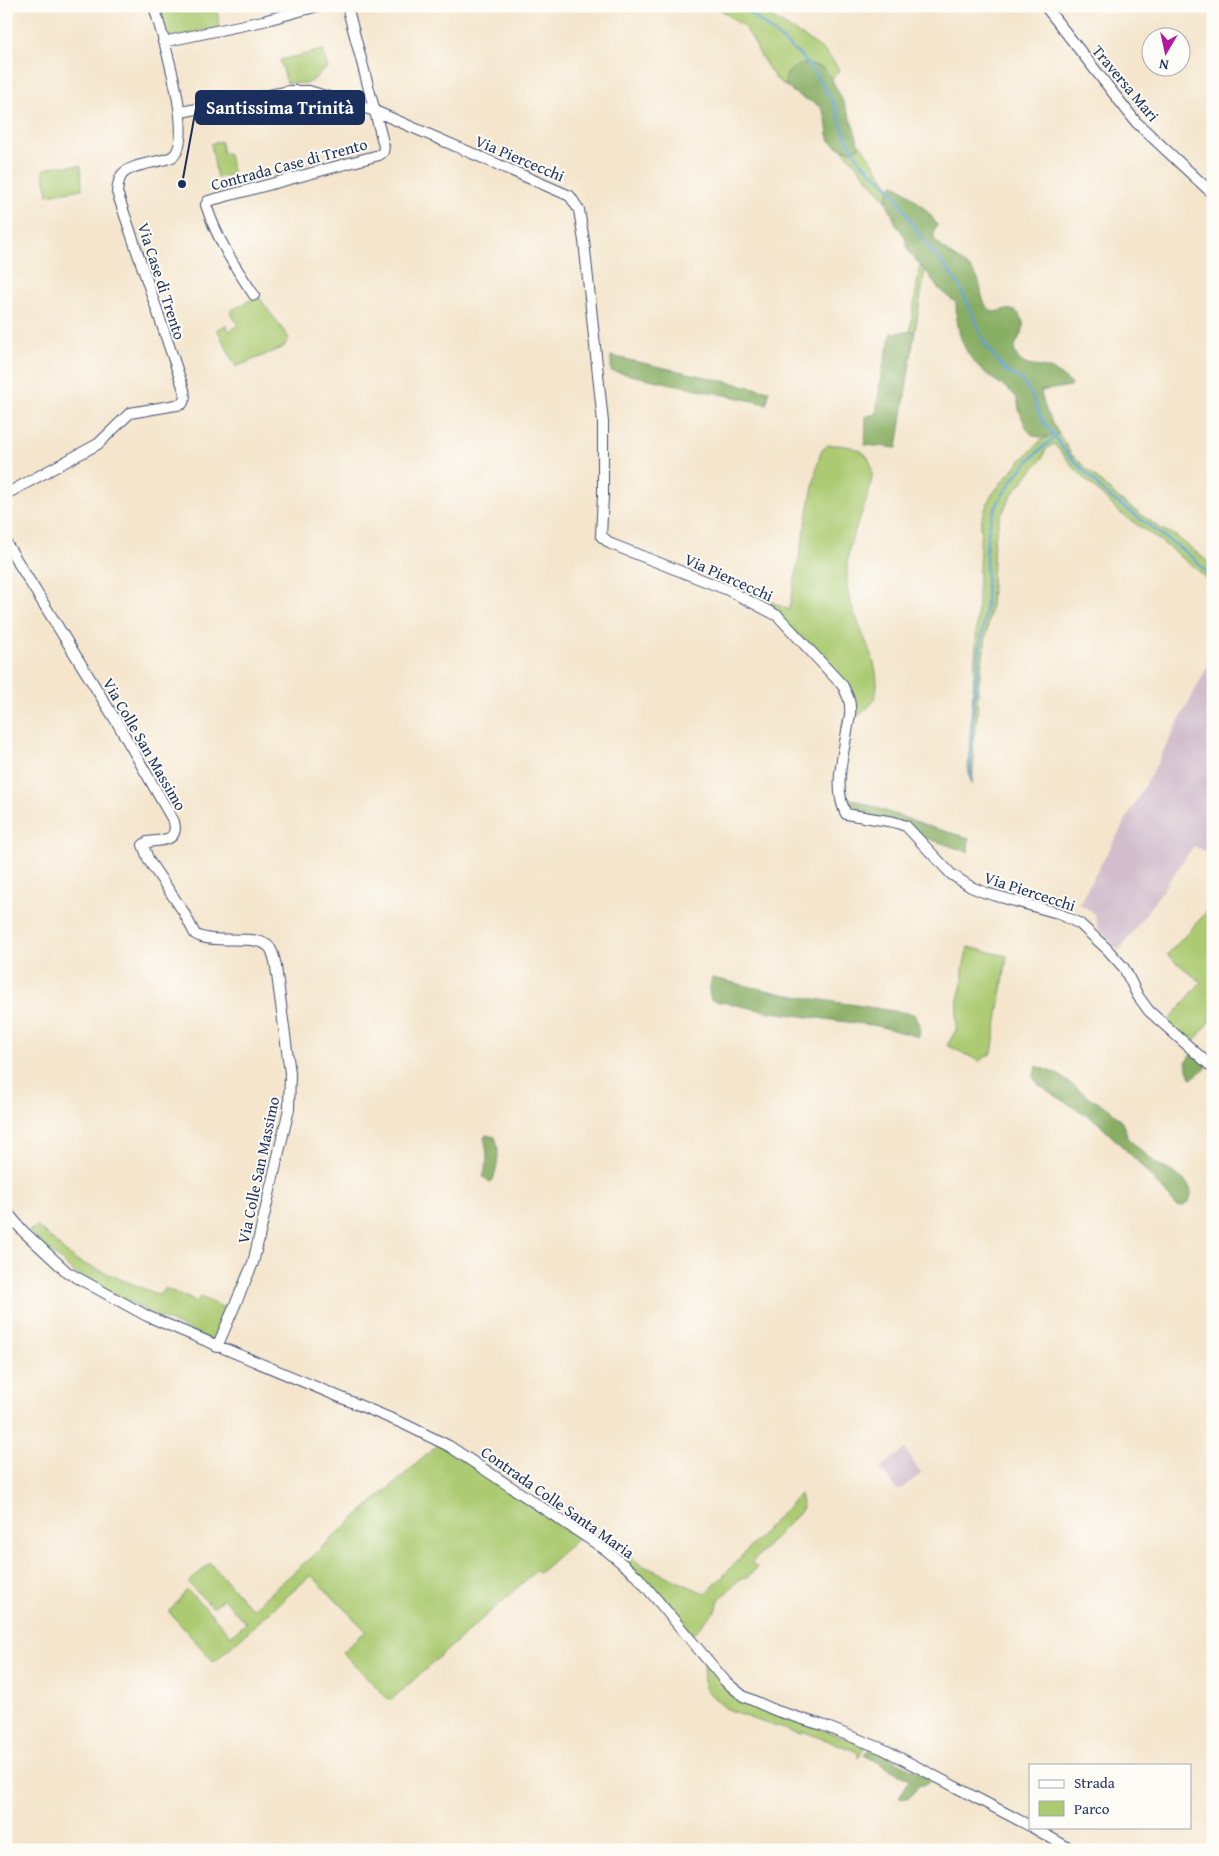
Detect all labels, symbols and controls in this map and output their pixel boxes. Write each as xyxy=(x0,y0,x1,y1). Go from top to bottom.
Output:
north arrow xyxy=(1142,28,1192,78)
street label: Traversa Mari xyxy=(1087,39,1166,127)
text: N xyxy=(1157,54,1170,75)
callout: Santissima Trinità xyxy=(196,91,364,124)
text: Santissima Trinità xyxy=(206,94,355,121)
street label: Via Piercecchi xyxy=(472,128,569,188)
street label: Contrada Case di Trento xyxy=(208,132,370,196)
street label: Via Case di Trento xyxy=(132,219,192,343)
street label: Via Piercecchi xyxy=(681,547,778,607)
street label: Via Colle San Massimo xyxy=(97,673,193,815)
street label: Via Piercecchi xyxy=(981,865,1079,917)
street label: Via Colle San Massimo xyxy=(231,1094,285,1246)
street label: Contrada Colle Santa Maria xyxy=(476,1440,640,1564)
legend xyxy=(1029,1764,1192,1828)
text: Strada xyxy=(1074,1772,1115,1793)
text: Parco xyxy=(1074,1798,1110,1819)

